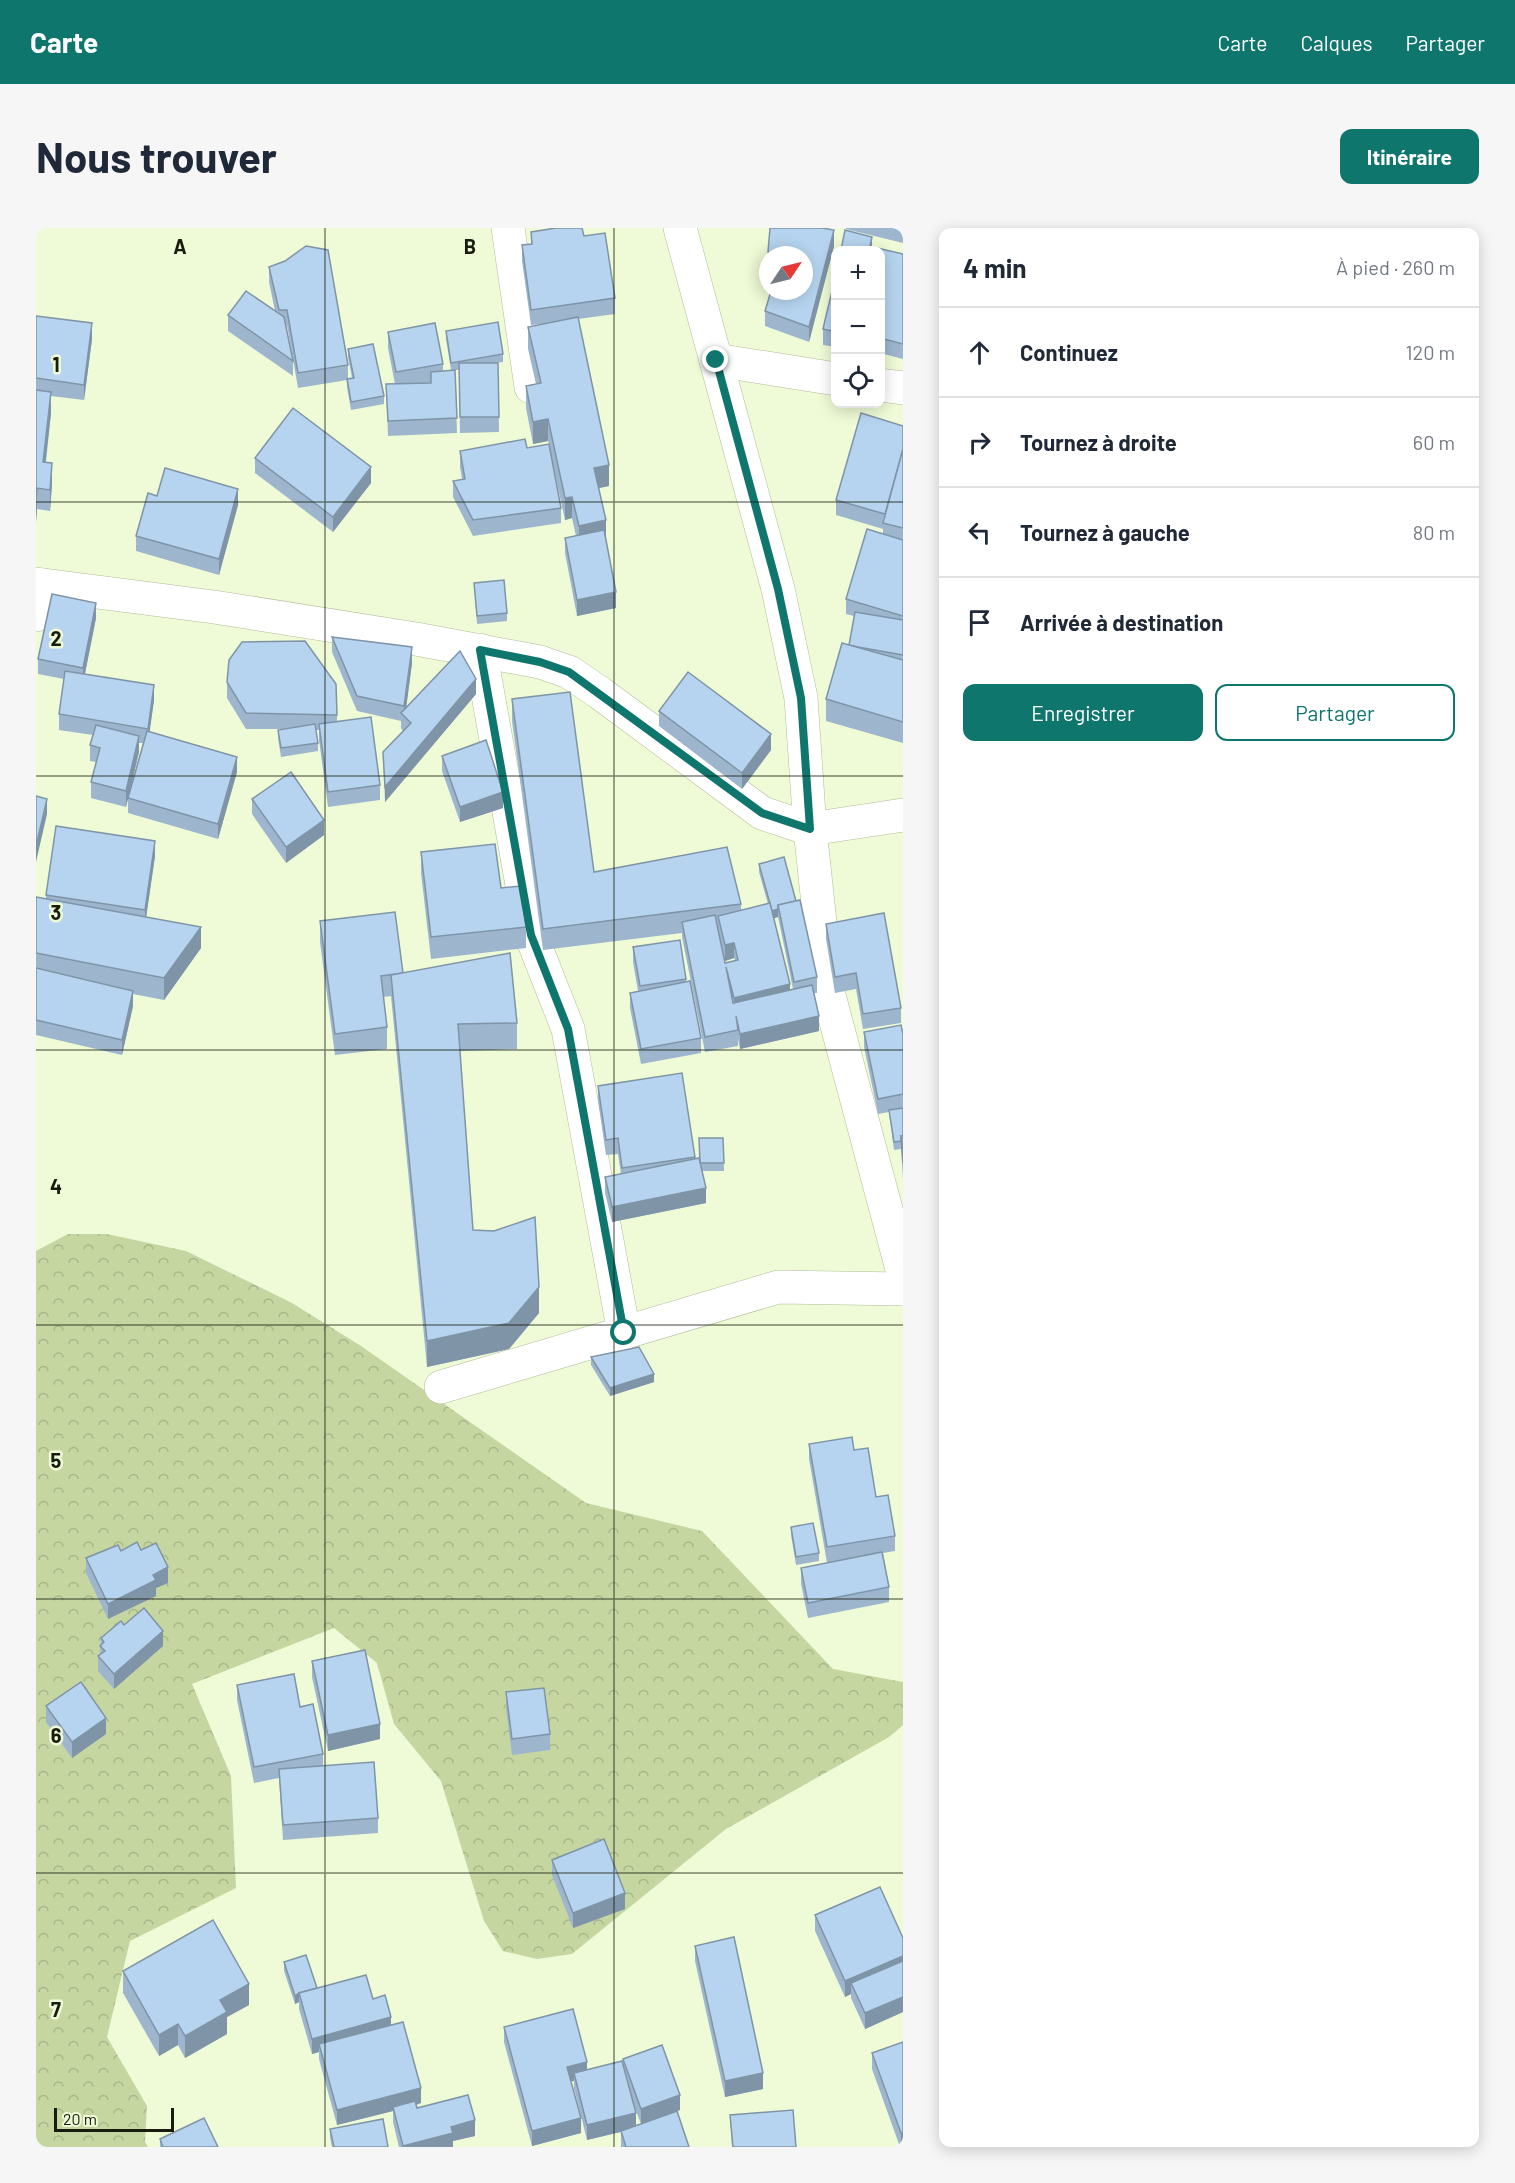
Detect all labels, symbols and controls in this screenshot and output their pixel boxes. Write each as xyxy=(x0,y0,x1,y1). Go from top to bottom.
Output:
text: Carte xyxy=(30,25,98,59)
text: Carte xyxy=(1218,30,1267,55)
text: Calques xyxy=(1300,30,1373,55)
text: Partager xyxy=(1406,30,1485,55)
button: Itinéraire xyxy=(1340,129,1479,184)
text: Nous trouver xyxy=(36,131,277,181)
text: A xyxy=(173,234,187,258)
text: B xyxy=(464,234,476,258)
north arrow xyxy=(759,246,813,300)
map controls xyxy=(831,246,885,408)
button: + xyxy=(831,246,885,300)
text: 4 min xyxy=(963,252,1027,283)
text: À pied · 260 m xyxy=(1336,255,1455,279)
button: − xyxy=(831,300,885,354)
icon: ahead xyxy=(963,336,996,369)
text: Continuez xyxy=(1020,339,1118,365)
text: 120 m xyxy=(1405,340,1455,364)
route end xyxy=(702,346,728,372)
text: 1 xyxy=(52,352,60,376)
button: locate xyxy=(831,354,885,408)
icon: right xyxy=(963,426,996,459)
text: Tournez à droite xyxy=(1020,429,1177,455)
text: 60 m xyxy=(1413,430,1455,454)
icon: left xyxy=(963,516,996,549)
text: Tournez à gauche xyxy=(1020,519,1190,545)
text: 80 m xyxy=(1413,520,1455,544)
icon: arrive xyxy=(963,606,996,639)
text: Arrivée à destination xyxy=(1020,609,1223,635)
text: 2 xyxy=(50,626,62,650)
button: Enregistrer xyxy=(963,684,1203,741)
button: Partager xyxy=(1215,684,1455,741)
text: 3 xyxy=(51,900,61,924)
text: 4 xyxy=(50,1174,62,1198)
route start xyxy=(610,1319,636,1345)
text: 5 xyxy=(51,1448,62,1472)
text: 6 xyxy=(51,1723,62,1747)
text: 7 xyxy=(51,1997,61,2021)
scale bar xyxy=(54,2105,174,2132)
text: 20 m xyxy=(63,2109,97,2128)

